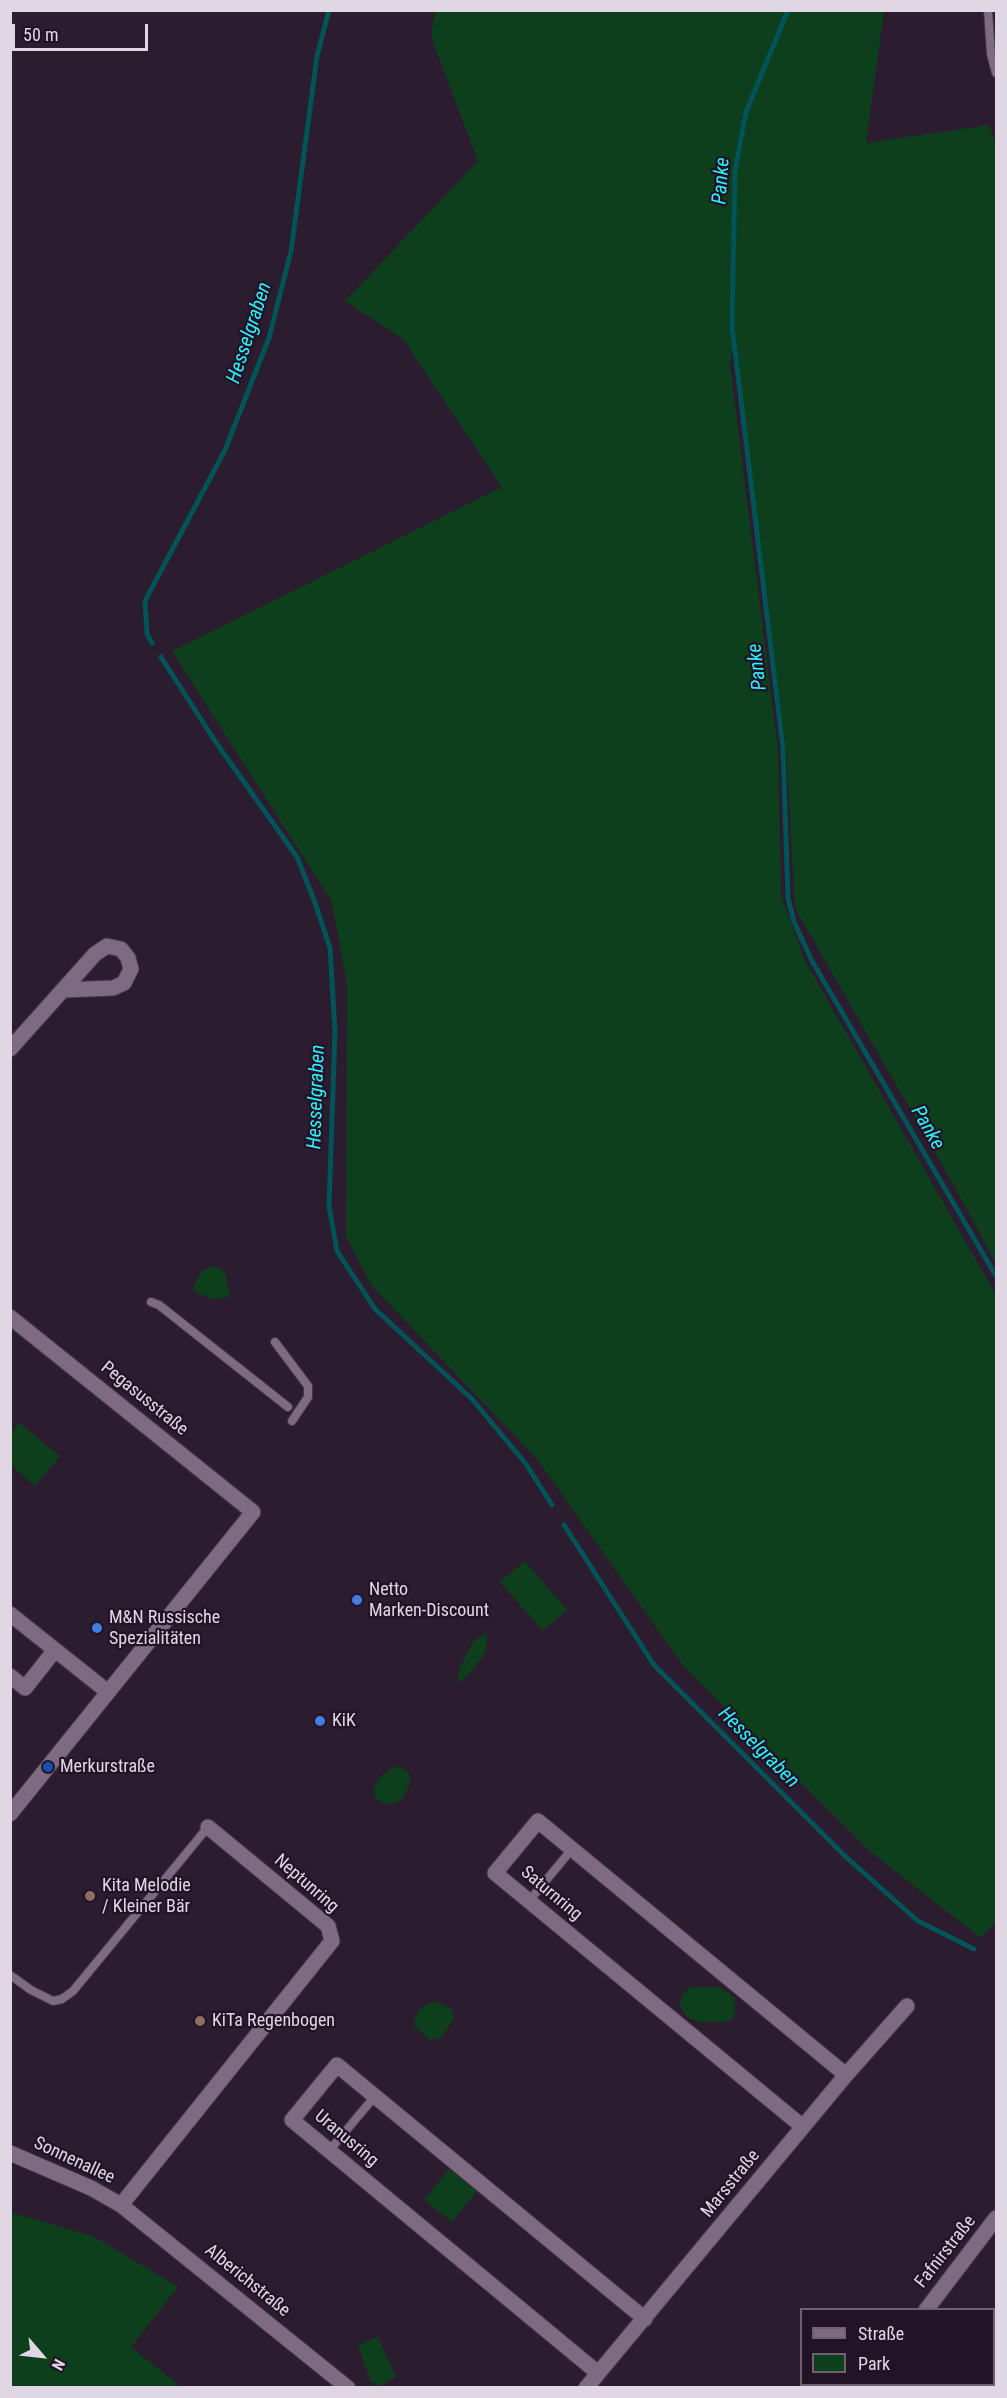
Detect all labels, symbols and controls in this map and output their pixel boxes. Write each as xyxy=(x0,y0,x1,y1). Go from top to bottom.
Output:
scale bar xyxy=(15,12,152,50)
text: 50 m xyxy=(23,24,58,45)
water label: Panke xyxy=(708,157,736,205)
water label: Hesselgraben xyxy=(222,279,278,387)
water label: Panke xyxy=(743,642,773,692)
water label: Hesselgraben xyxy=(303,1044,331,1150)
water label: Panke xyxy=(905,1102,949,1154)
street label: Pegasusstraße xyxy=(96,1357,192,1441)
place label: Netto Marken-Discount xyxy=(369,1579,489,1622)
marker: Netto Marken-Discount xyxy=(350,1593,364,1607)
place label: M&N Russische Spezialitäten xyxy=(109,1607,220,1650)
marker: M&N Russische Spezialitäten xyxy=(90,1621,104,1635)
water label: Hesselgraben xyxy=(712,1702,804,1794)
place label: KiK xyxy=(332,1710,356,1732)
marker: KiK xyxy=(313,1714,327,1728)
place label: Merkurstraße xyxy=(60,1756,155,1778)
marker: Merkurstraße xyxy=(41,1760,55,1774)
street label: Neptunring xyxy=(269,1850,343,1918)
street label: Saturnring xyxy=(516,1862,586,1926)
place label: Kita Melodie / Kleiner Bär xyxy=(102,1875,191,1918)
marker: Kita Melodie / Kleiner Bär xyxy=(83,1889,97,1903)
place label: KiTa Regenbogen xyxy=(212,2010,335,2032)
marker: KiTa Regenbogen xyxy=(193,2014,207,2028)
street label: Uranusring xyxy=(310,2106,382,2172)
street label: Sonnenallee xyxy=(30,2133,118,2189)
street label: Marsstraße xyxy=(697,2146,765,2222)
street label: Fafnirstraße xyxy=(911,2211,981,2293)
street label: Alberichstraße xyxy=(200,2240,294,2322)
legend xyxy=(800,2308,995,2386)
text: Straße xyxy=(858,2323,904,2344)
north arrow xyxy=(12,2326,72,2386)
text: Park xyxy=(858,2353,890,2374)
text: N xyxy=(48,2356,69,2373)

